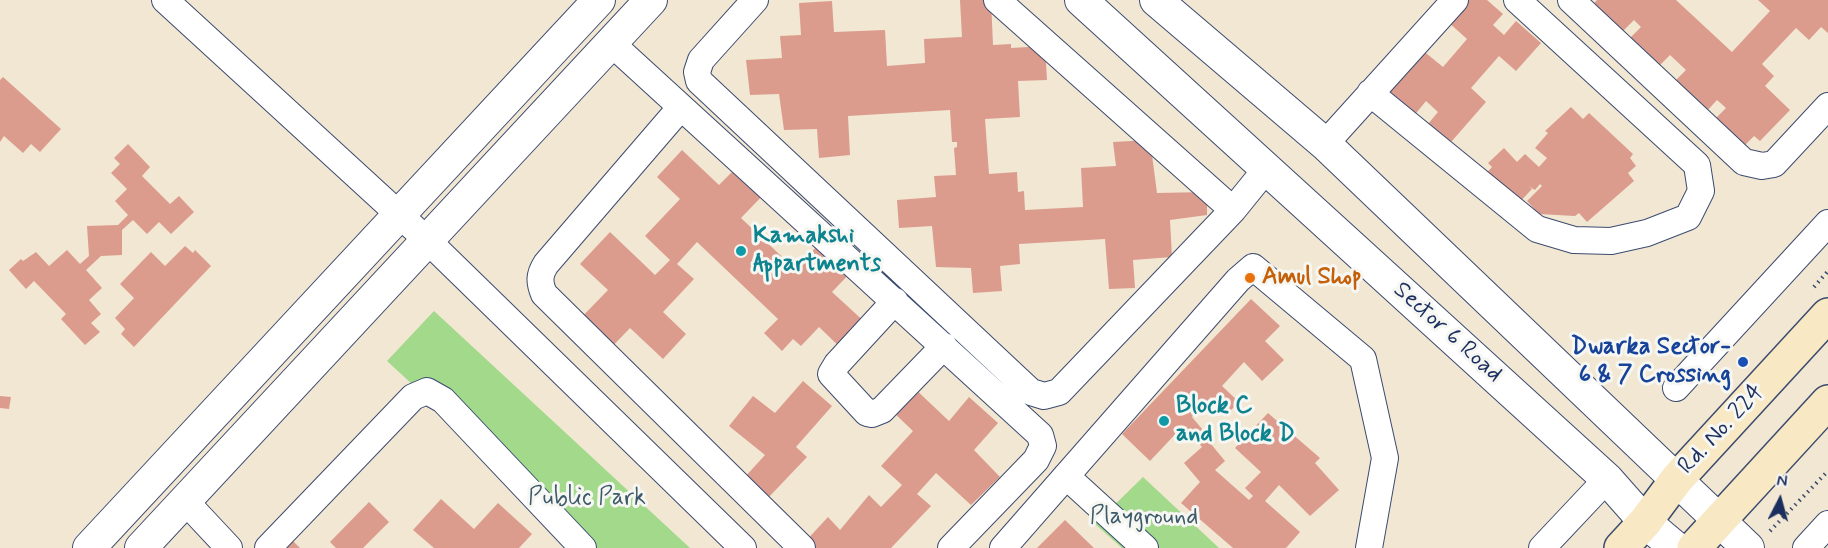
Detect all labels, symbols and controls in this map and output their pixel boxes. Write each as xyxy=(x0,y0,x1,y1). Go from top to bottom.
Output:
place label: Kamakshi Appartments xyxy=(753,223,881,279)
marker: Kamakshi Appartments xyxy=(734,244,748,258)
place label: Amul Shop xyxy=(1262,264,1362,292)
marker: Amul Shop xyxy=(1243,271,1257,285)
street label: Sector 6 Road xyxy=(1387,277,1507,389)
place label: Dwarka Sector- 6 & 7 Crossing xyxy=(1571,334,1731,390)
marker: Dwarka Sector- 6 & 7 Crossing xyxy=(1736,355,1750,369)
street label: Rd. No. 224 xyxy=(1673,379,1771,481)
place label: Block C and Block D xyxy=(1176,393,1295,449)
marker: Block C and Block D xyxy=(1157,414,1171,428)
north arrow xyxy=(1750,470,1810,530)
text: N xyxy=(1776,471,1788,493)
park label: Public Park xyxy=(528,485,646,513)
park label: Playground xyxy=(1090,504,1198,532)

